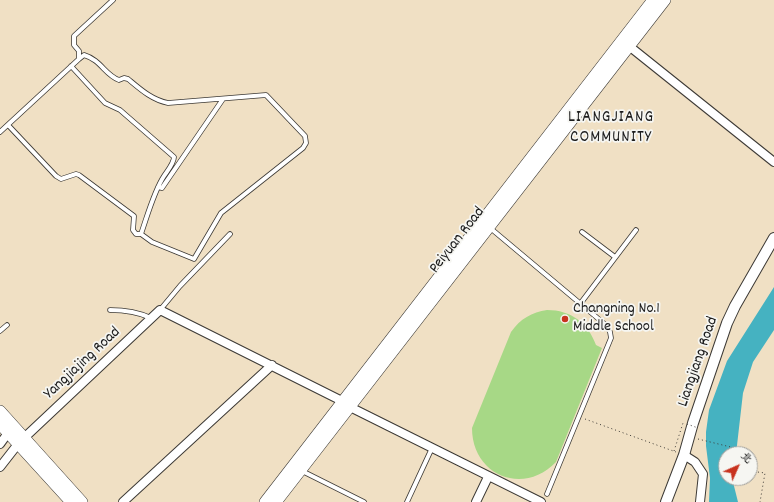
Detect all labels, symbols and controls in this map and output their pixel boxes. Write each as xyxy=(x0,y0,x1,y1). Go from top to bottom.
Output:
district label: LIANGJIANG COMMUNITY xyxy=(568,109,654,149)
street label: Peiyuan Road xyxy=(426,204,490,278)
place label: Changning No.1 Middle School xyxy=(573,300,660,338)
marker: Changning No.1 Middle School xyxy=(560,314,570,324)
street label: Liangjiang Road xyxy=(675,314,723,410)
street label: Yangjiajing Road xyxy=(41,324,125,404)
north arrow xyxy=(718,446,758,486)
text: 北 xyxy=(736,449,755,468)

